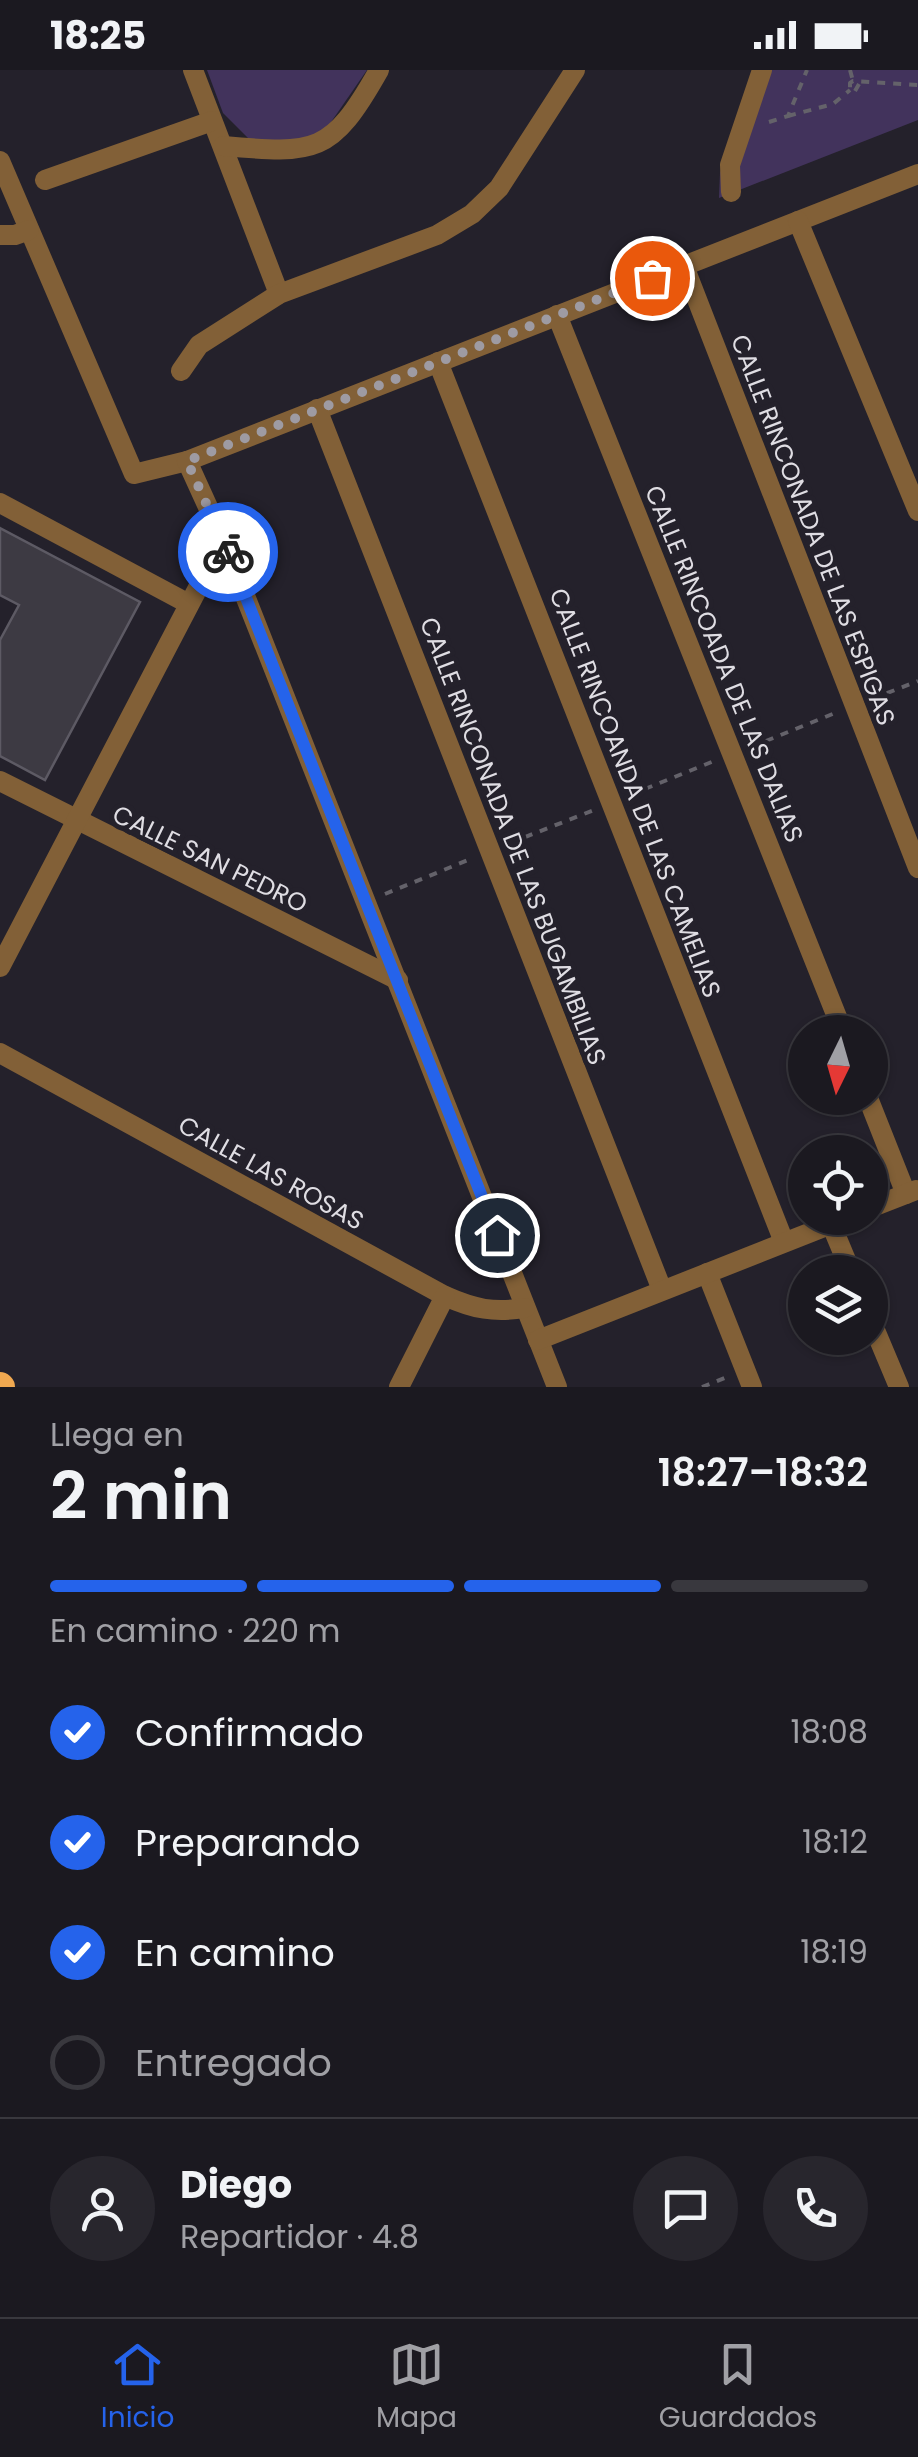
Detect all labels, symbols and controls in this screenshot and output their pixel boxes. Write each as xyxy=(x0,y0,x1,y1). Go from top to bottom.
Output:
text: 18:25 xyxy=(50,9,146,62)
pin xyxy=(610,236,695,321)
icon: bag xyxy=(625,251,680,306)
street label: CALLE RINCONADA DE LAS ESPIGAS xyxy=(722,330,904,730)
street label: CALLE RINCOADA DE LAS DALIAS xyxy=(636,480,812,848)
courier xyxy=(178,502,278,602)
icon: bike xyxy=(201,525,256,580)
street label: CALLE RINCOANDA DE LAS CAMELIAS xyxy=(541,583,729,1003)
street label: CALLE RINCONADA DE LAS BUGAMBILIAS xyxy=(411,612,615,1070)
street label: CALLE SAN PEDRO xyxy=(107,797,313,921)
north arrow xyxy=(788,1015,888,1115)
map controls xyxy=(788,1015,888,1355)
street label: CALLE LAS ROSAS xyxy=(172,1107,370,1239)
button: locate xyxy=(788,1135,888,1235)
pin xyxy=(455,1193,540,1278)
icon: home xyxy=(470,1208,525,1263)
button: layers xyxy=(788,1255,888,1355)
text: Llega en xyxy=(50,1412,184,1457)
text: 18:27–18:32 xyxy=(658,1446,868,1499)
text: 2 min xyxy=(50,1451,232,1542)
text: En camino · 220 m xyxy=(50,1608,341,1653)
icon: check xyxy=(50,1705,105,1760)
text: Confirmado xyxy=(135,1706,364,1759)
text: 18:08 xyxy=(790,1709,868,1754)
icon: check xyxy=(50,1815,105,1870)
text: Preparando xyxy=(135,1816,360,1869)
text: 18:12 xyxy=(802,1819,868,1864)
icon: check xyxy=(50,1925,105,1980)
text: En camino xyxy=(135,1926,335,1979)
text: 18:19 xyxy=(800,1929,868,1974)
text: Entregado xyxy=(135,2036,332,2089)
button: person xyxy=(50,2156,155,2261)
button: chat xyxy=(633,2156,738,2261)
button: phone xyxy=(763,2156,868,2261)
text: Diego xyxy=(180,2158,292,2211)
text: Repartidor · 4.8 xyxy=(180,2214,419,2259)
tab: Inicio xyxy=(101,2337,174,2439)
tab: Mapa xyxy=(376,2337,457,2439)
tab: Guardados xyxy=(659,2337,817,2439)

